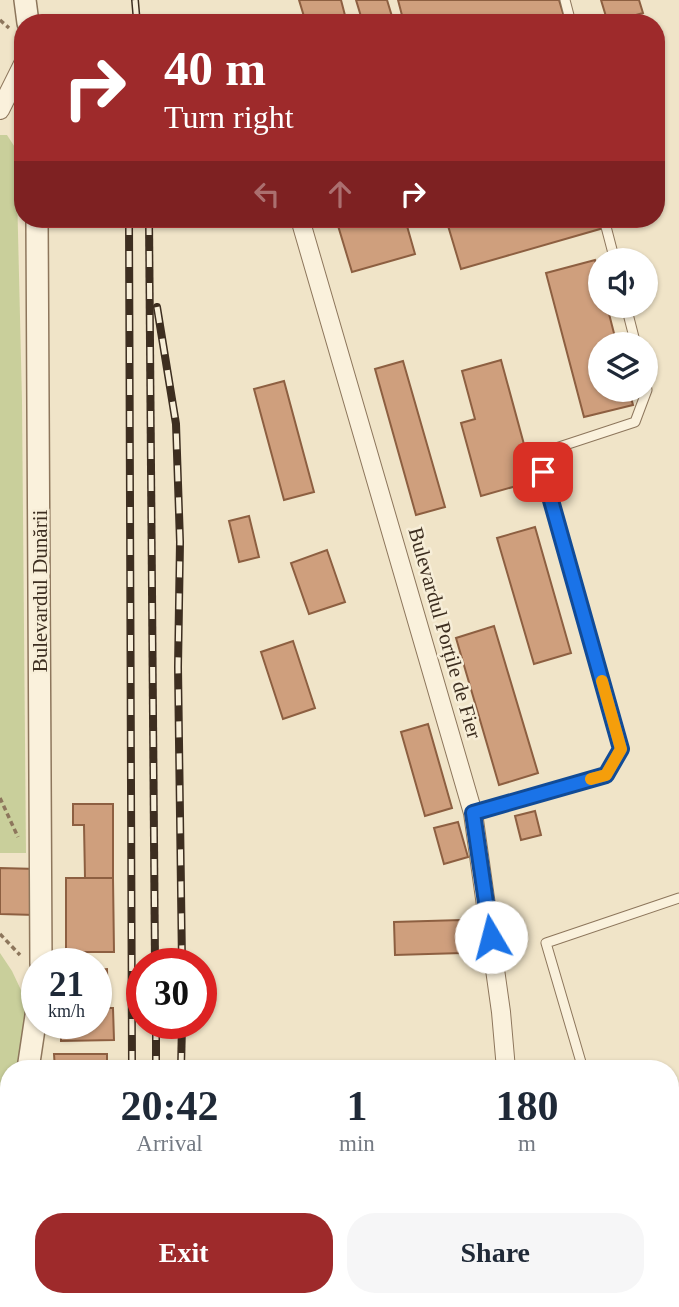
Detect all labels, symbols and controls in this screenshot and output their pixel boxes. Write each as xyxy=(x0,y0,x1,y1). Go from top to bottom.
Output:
text: 40 m xyxy=(164,41,266,96)
icon: right xyxy=(49,42,140,133)
text: Turn right xyxy=(164,99,294,135)
icon: left xyxy=(248,175,286,213)
icon: ahead xyxy=(321,175,359,213)
icon: right xyxy=(394,175,432,213)
map controls xyxy=(588,248,658,402)
button: sound xyxy=(588,248,658,318)
button: layers xyxy=(588,332,658,402)
pin xyxy=(513,442,573,502)
icon: arrive xyxy=(524,453,562,491)
street label: Bulevardul Dunării xyxy=(28,509,52,672)
street label: Bulevardul Porțile de Fier xyxy=(403,525,487,741)
position arrow xyxy=(454,900,528,974)
speed limit sign: 30 xyxy=(126,948,217,1039)
text: 21 xyxy=(49,965,84,1004)
text: km/h xyxy=(48,1001,85,1021)
text: 20:42 xyxy=(121,1083,219,1129)
text: 1 xyxy=(346,1083,367,1129)
text: 180 xyxy=(495,1083,558,1129)
text: Arrival xyxy=(136,1131,203,1156)
text: min xyxy=(339,1131,375,1156)
text: m xyxy=(518,1131,536,1156)
button: Exit xyxy=(35,1213,333,1293)
button: Share xyxy=(347,1213,644,1293)

